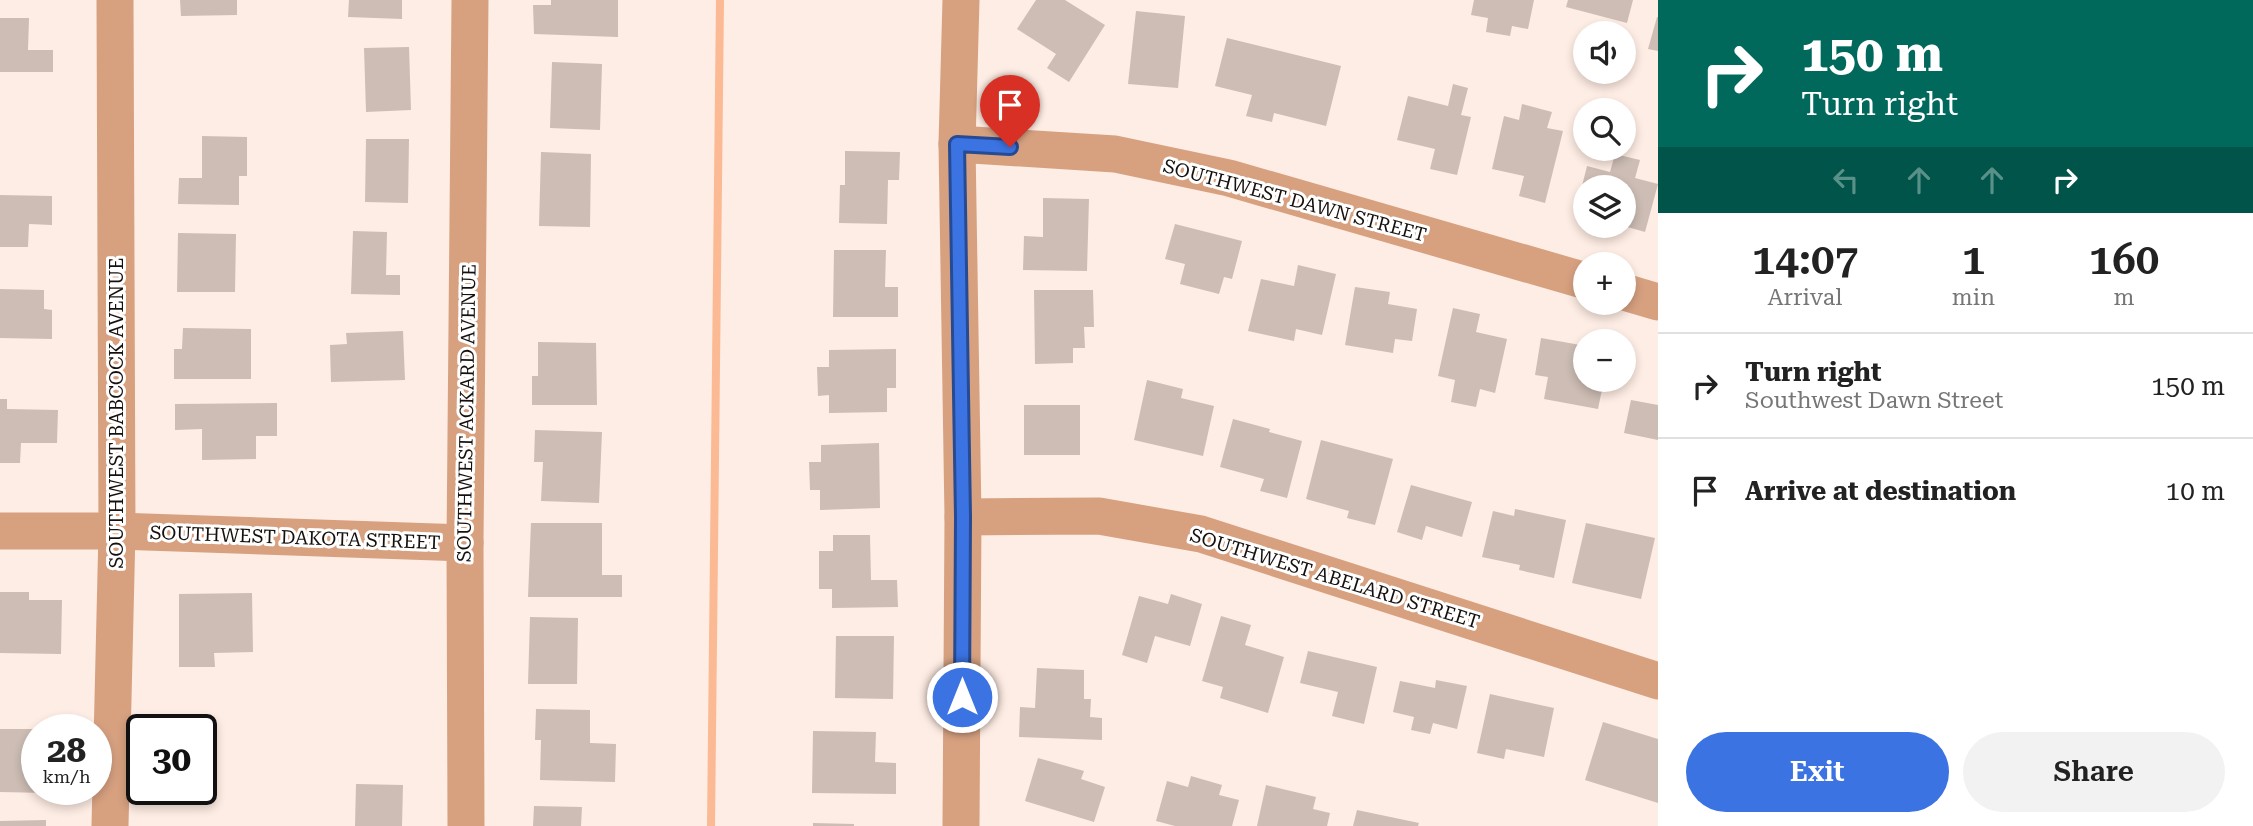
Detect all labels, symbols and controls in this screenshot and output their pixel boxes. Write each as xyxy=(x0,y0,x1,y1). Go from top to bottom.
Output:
map controls xyxy=(1573,21,1636,392)
button: sound xyxy=(1573,21,1636,84)
text: 150 m xyxy=(1801,26,1943,83)
icon: right xyxy=(1686,28,1777,119)
pin xyxy=(980,75,1040,147)
text: Turn right xyxy=(1801,85,1958,123)
icon: arrive xyxy=(991,86,1029,124)
button: search xyxy=(1573,98,1636,161)
street label: SOUTHWEST DAWN STREET xyxy=(1161,154,1429,247)
icon: left xyxy=(1827,161,1865,199)
icon: ahead xyxy=(1900,161,1938,199)
icon: ahead xyxy=(1973,161,2011,199)
icon: right xyxy=(2046,161,2084,199)
button: layers xyxy=(1573,175,1636,238)
text: 14:07 xyxy=(1752,235,1858,284)
text: 1 xyxy=(1962,235,1985,284)
text: 160 xyxy=(2089,235,2159,284)
button: + xyxy=(1573,252,1636,315)
street label: SOUTHWEST BABCOCK AVENUE xyxy=(105,258,128,569)
street label: SOUTHWEST ACKARD AVENUE xyxy=(452,264,481,562)
text: Arrival xyxy=(1768,284,1842,311)
text: min xyxy=(1952,284,1995,311)
text: m xyxy=(2113,284,2134,311)
button: − xyxy=(1573,329,1636,392)
text: Turn right xyxy=(1745,357,1881,387)
icon: right xyxy=(1686,367,1724,405)
text: 150 m xyxy=(2151,371,2225,401)
text: Southwest Dawn Street xyxy=(1745,387,2003,414)
icon: arrive xyxy=(1686,472,1724,510)
text: Arrive at destination xyxy=(1745,476,2016,506)
text: 10 m xyxy=(2166,476,2225,506)
street label: SOUTHWEST DAKOTA STREET xyxy=(149,521,441,554)
street label: SOUTHWEST ABELARD STREET xyxy=(1187,523,1482,634)
position arrow xyxy=(925,660,999,734)
speed limit sign: 30 xyxy=(126,714,217,805)
text: 28 xyxy=(47,730,86,771)
button: Exit xyxy=(1686,732,1949,812)
button: Share xyxy=(1963,732,2225,812)
text: km/h xyxy=(42,766,91,787)

